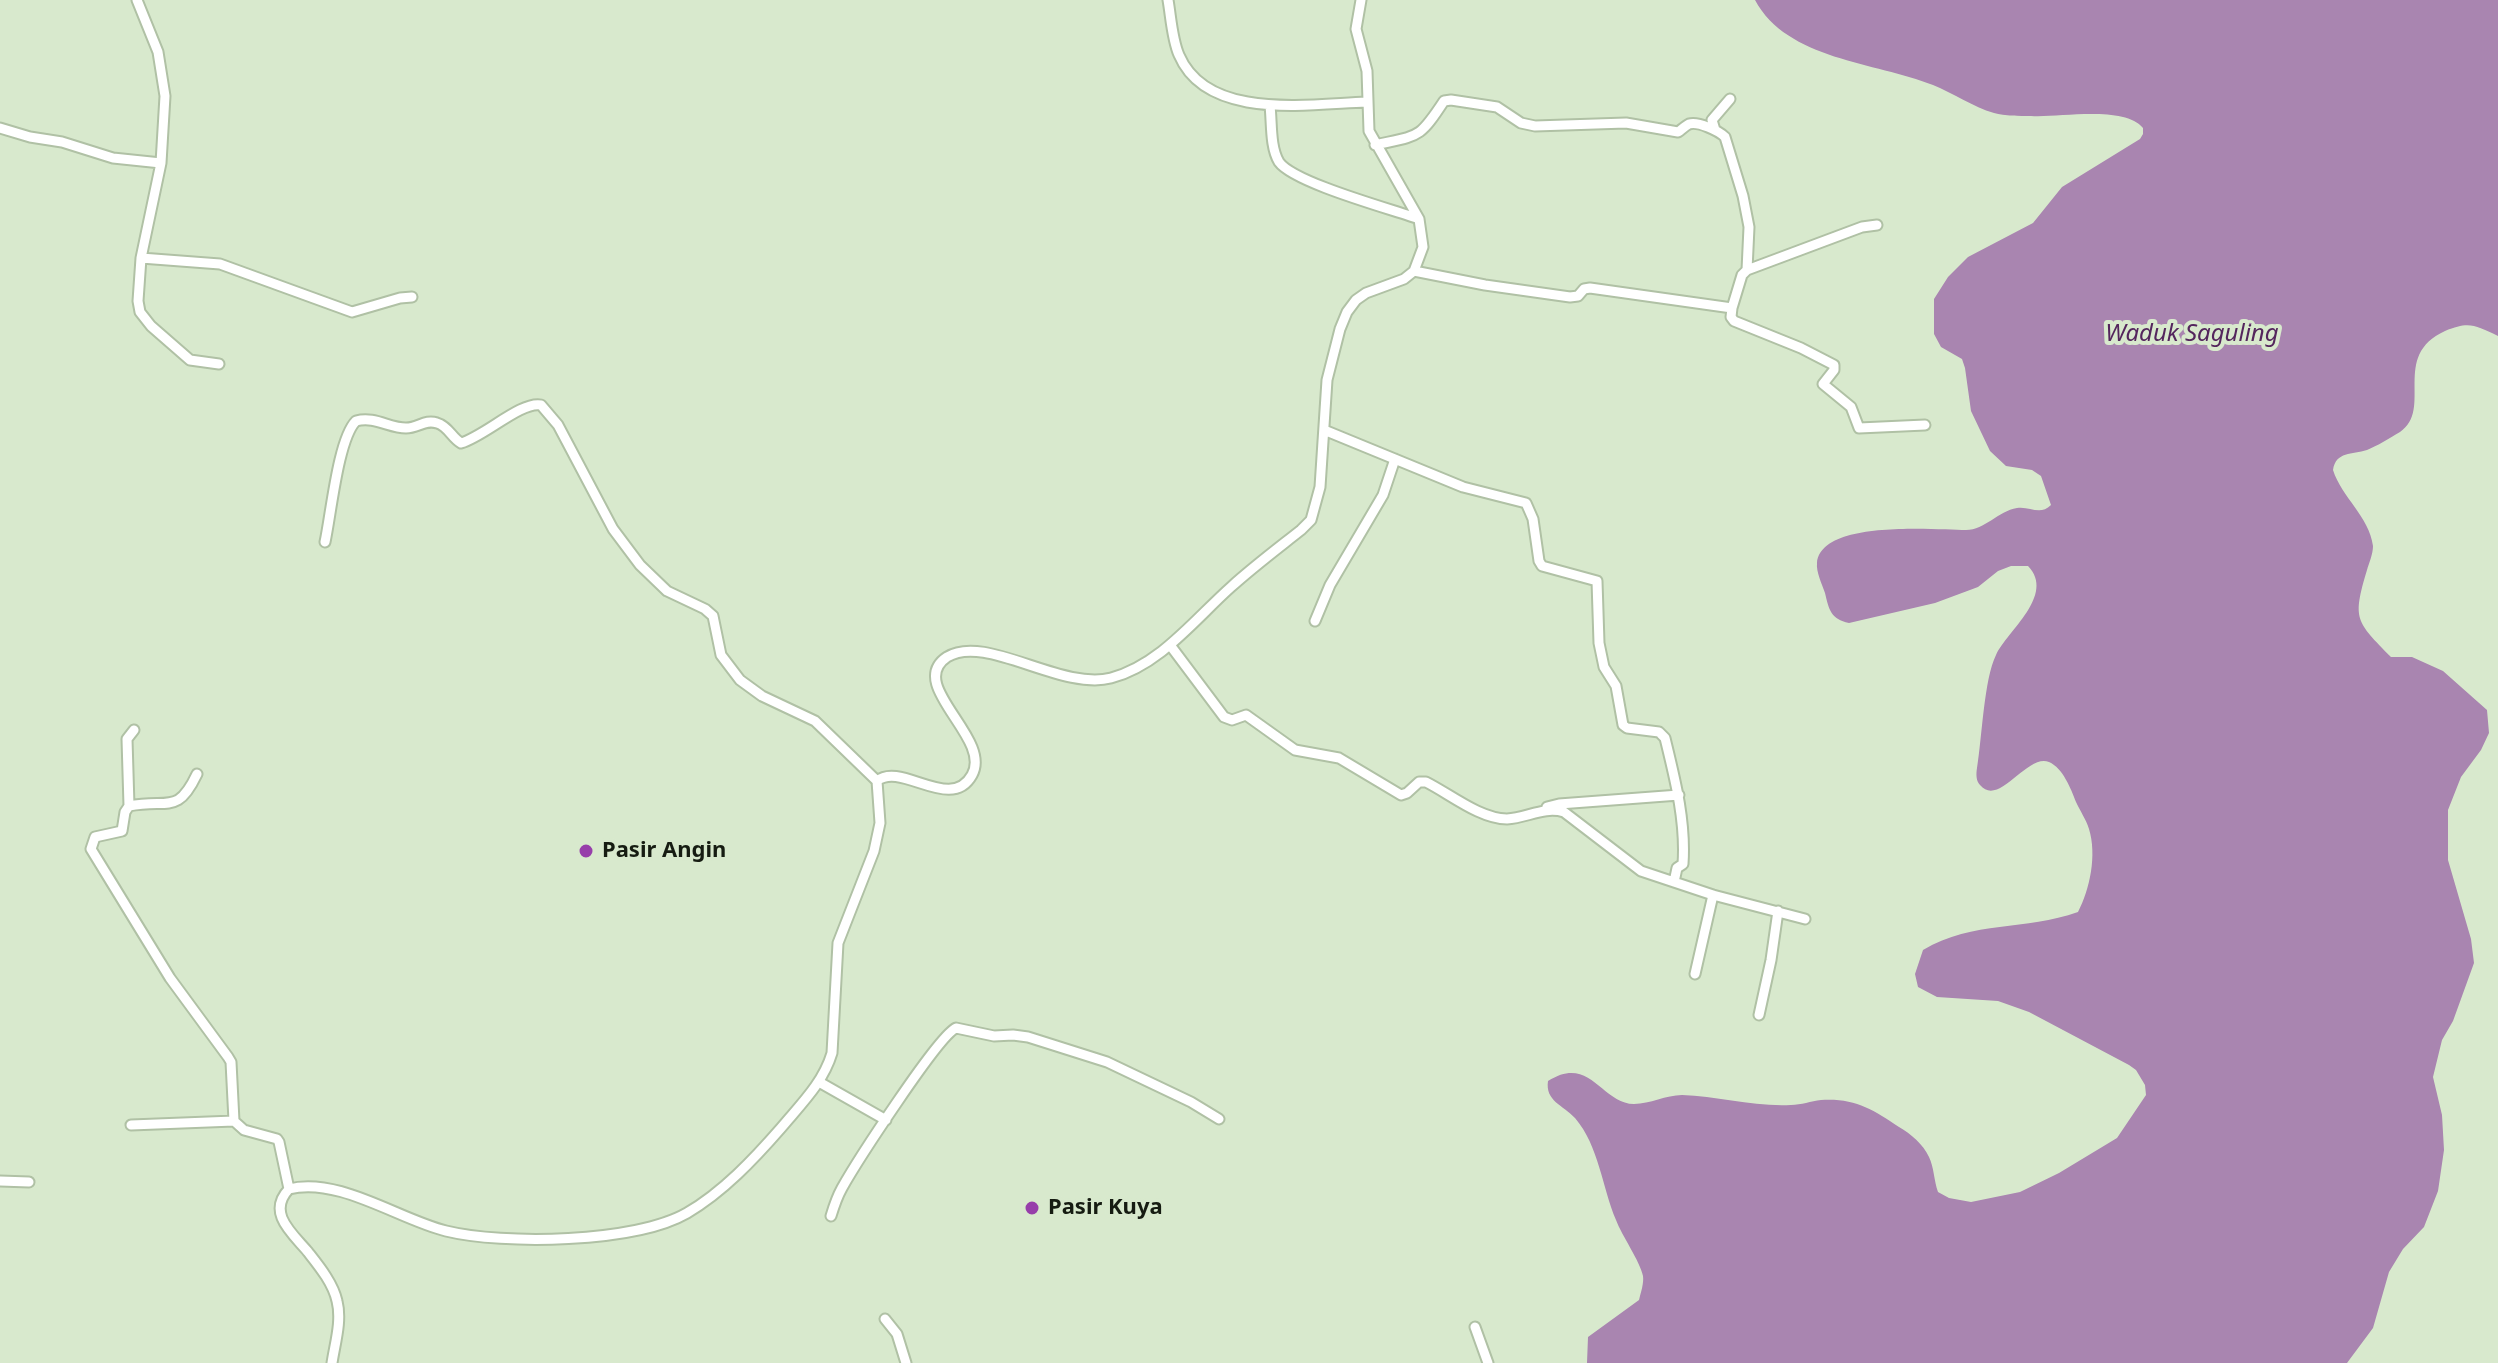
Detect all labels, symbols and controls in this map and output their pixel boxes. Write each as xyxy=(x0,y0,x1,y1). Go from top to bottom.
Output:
water label: Waduk Saguling xyxy=(2105,320,2279,348)
place label: Pasir Angin xyxy=(602,838,726,864)
marker: Pasir Angin xyxy=(577,842,595,860)
place label: Pasir Kuya xyxy=(1048,1195,1163,1221)
marker: Pasir Kuya xyxy=(1023,1199,1041,1217)

